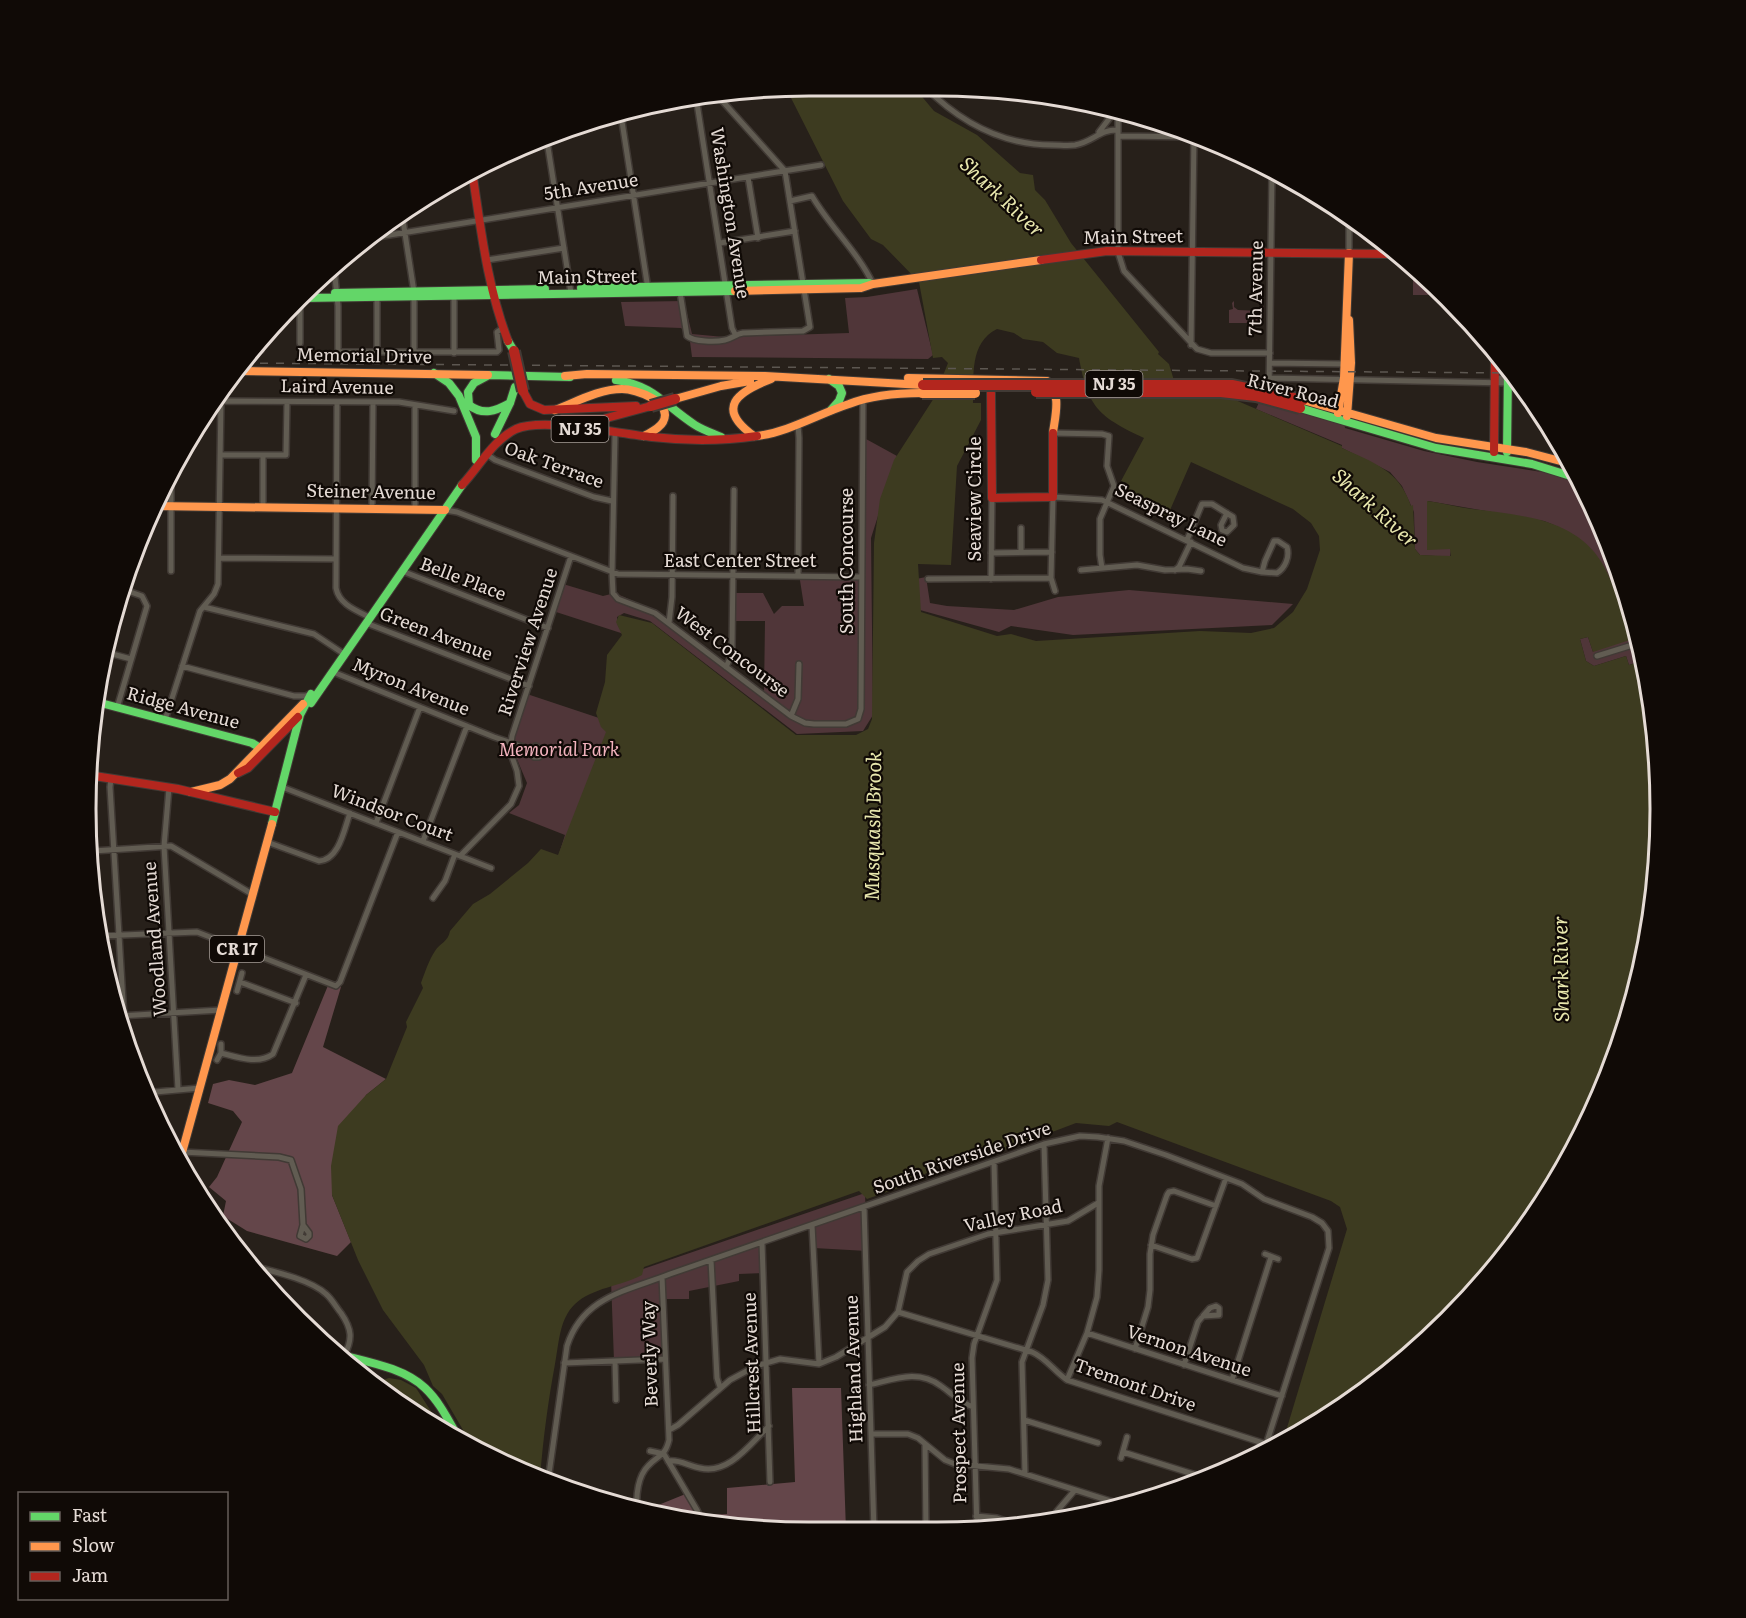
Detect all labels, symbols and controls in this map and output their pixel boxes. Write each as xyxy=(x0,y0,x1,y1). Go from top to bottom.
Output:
street label: Washington Avenue xyxy=(705,125,758,300)
water label: Shark River xyxy=(954,148,1052,243)
street label: 5th Avenue xyxy=(542,165,640,206)
street label: Main Street xyxy=(1083,221,1184,250)
street label: 7th Avenue xyxy=(1240,240,1269,336)
street label: Main Street xyxy=(537,261,638,290)
street label: Memorial Drive xyxy=(296,340,432,369)
street label: River Road xyxy=(1245,365,1342,414)
street label: Laird Avenue xyxy=(280,371,394,400)
road number: NJ 35 xyxy=(1086,371,1142,397)
road number: NJ 35 xyxy=(552,416,608,442)
street label: Oak Terrace xyxy=(501,433,608,494)
street label: Seaview Circle xyxy=(960,437,987,561)
water label: Shark River xyxy=(1327,460,1426,553)
street label: Seaspray Lane xyxy=(1111,475,1232,553)
street label: Steiner Avenue xyxy=(306,476,436,505)
street label: South Concourse xyxy=(832,488,859,634)
street label: East Center Street xyxy=(664,546,817,573)
street label: Belle Place xyxy=(416,549,511,606)
street label: Riverview Avenue xyxy=(490,564,563,719)
street label: Green Avenue xyxy=(376,599,497,667)
street label: West Concourse xyxy=(670,599,796,703)
street label: Myron Avenue xyxy=(349,650,474,721)
street label: Ridge Avenue xyxy=(124,679,243,735)
park label: Memorial Park xyxy=(498,735,620,762)
water label: Musquash Brook xyxy=(855,751,887,901)
street label: Windsor Court xyxy=(327,776,458,848)
street label: Woodland Avenue xyxy=(135,861,172,1018)
water label: Shark River xyxy=(1543,916,1575,1022)
road number: CR 17 xyxy=(210,936,264,962)
street label: South Riverside Drive xyxy=(869,1113,1054,1200)
street label: Valley Road xyxy=(961,1191,1065,1238)
street label: Hillcrest Avenue xyxy=(735,1292,766,1434)
street label: Highland Avenue xyxy=(836,1295,869,1444)
street label: Beverly Way xyxy=(633,1300,664,1408)
street label: Vernon Avenue xyxy=(1123,1317,1255,1383)
street label: Tremont Drive xyxy=(1071,1350,1200,1417)
street label: Prospect Avenue xyxy=(943,1362,972,1504)
legend xyxy=(18,1492,228,1600)
text: Fast xyxy=(72,1501,108,1528)
text: Slow xyxy=(72,1531,115,1558)
text: Jam xyxy=(72,1561,108,1588)

